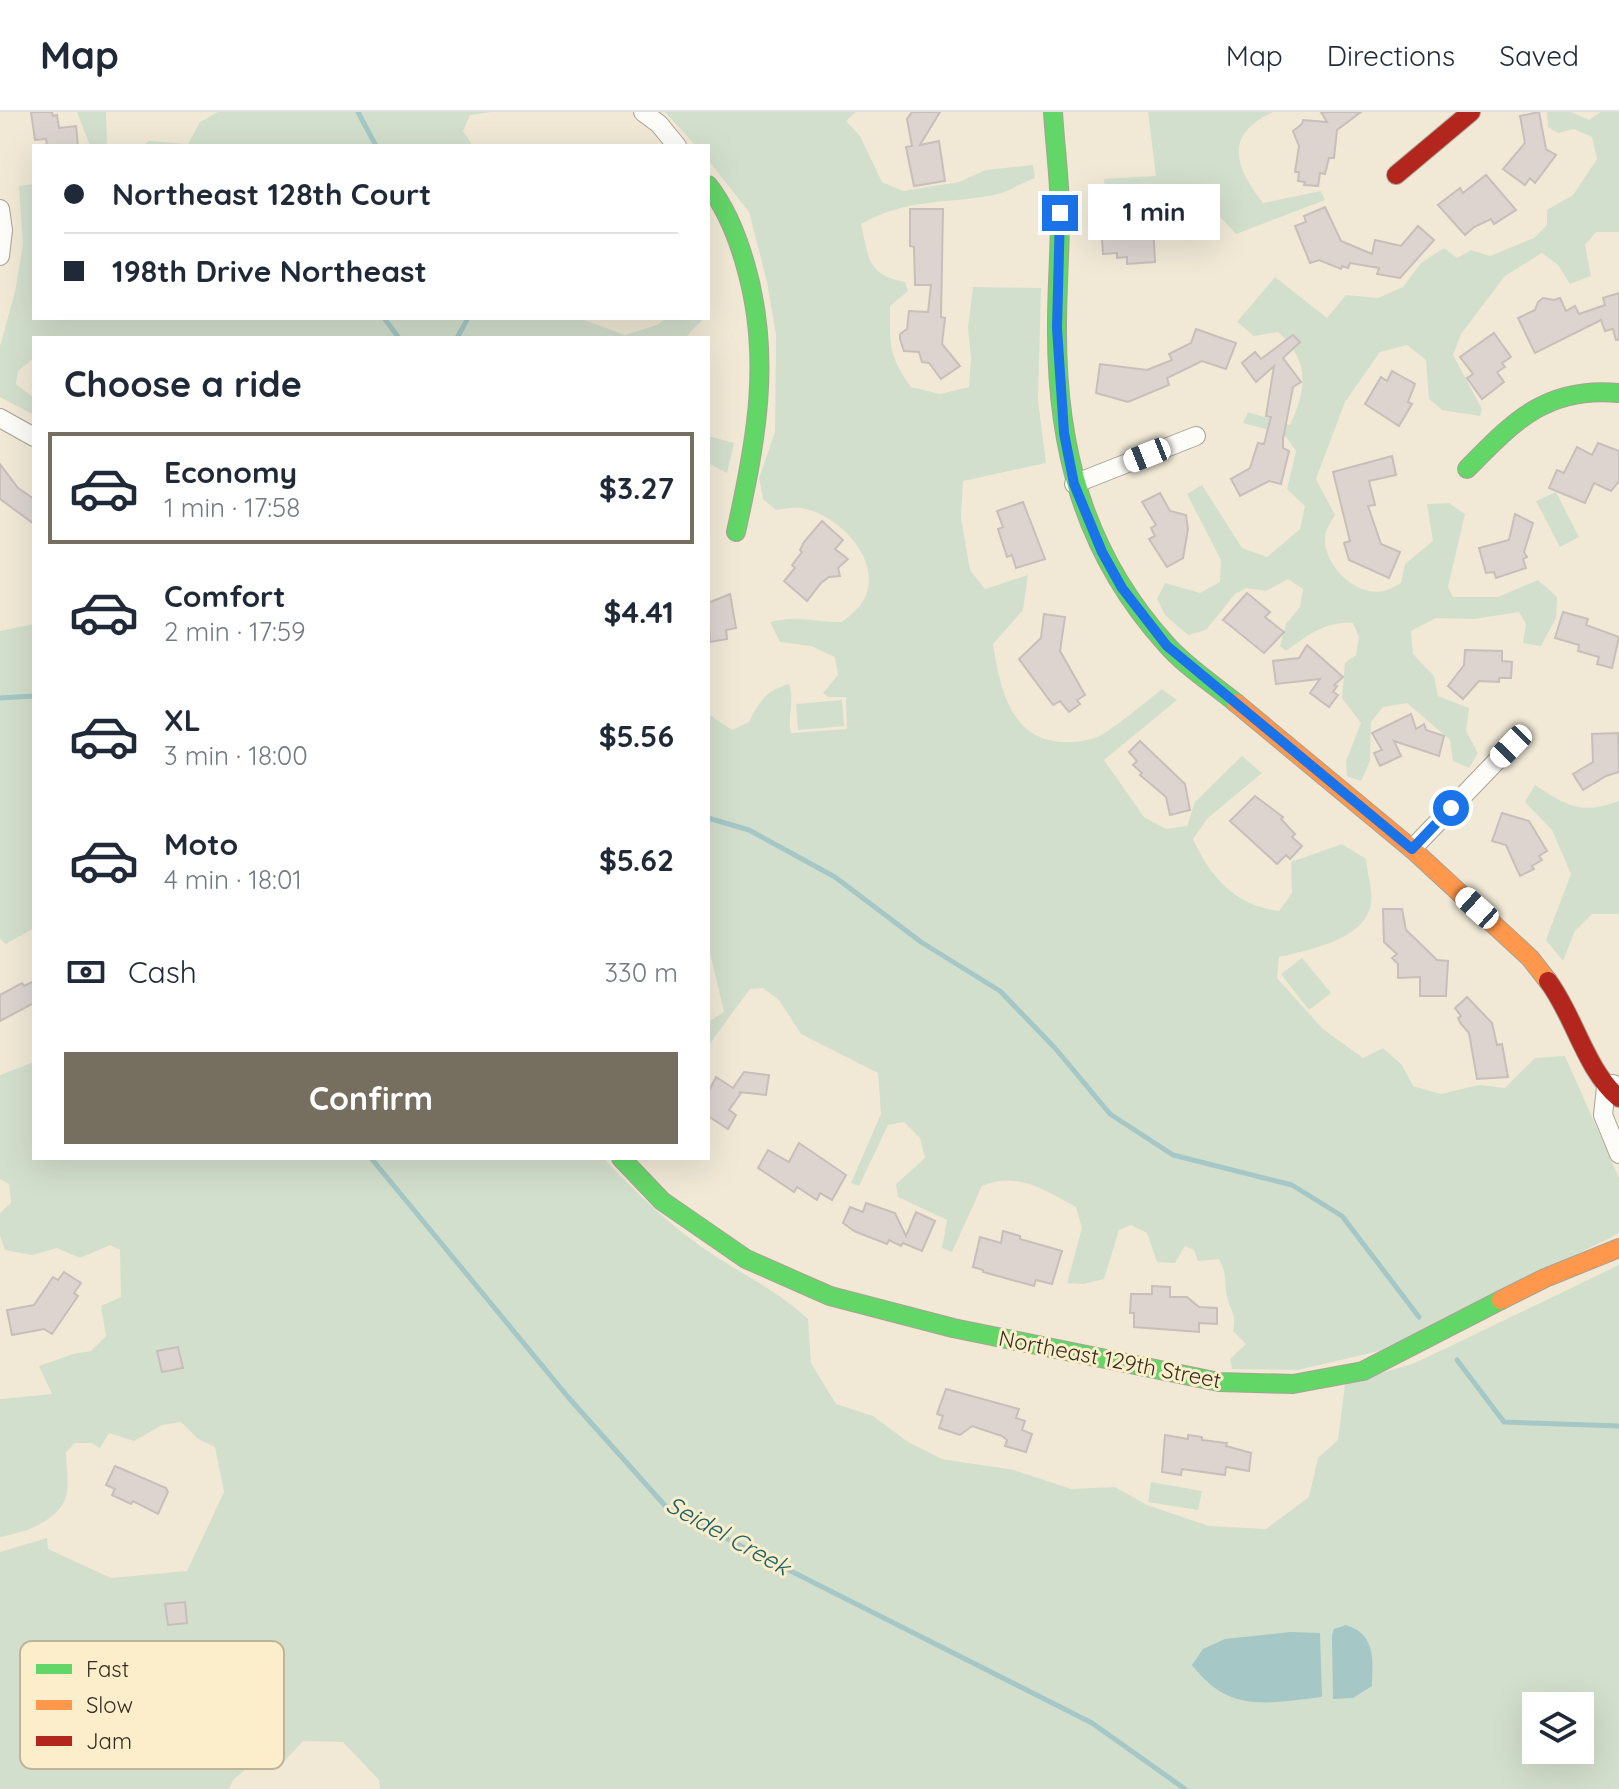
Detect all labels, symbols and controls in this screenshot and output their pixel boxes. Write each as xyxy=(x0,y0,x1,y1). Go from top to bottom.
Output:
text: Map xyxy=(40,31,119,79)
text: Map xyxy=(1226,38,1283,73)
text: Directions xyxy=(1327,38,1455,73)
text: Saved xyxy=(1499,38,1579,73)
text: Northeast 128th Court xyxy=(112,175,431,213)
callout: 1 min xyxy=(1088,185,1220,241)
route end xyxy=(1042,195,1078,231)
text: 1 min xyxy=(1123,195,1186,228)
text: 198th Drive Northeast xyxy=(112,252,427,290)
text: Choose a ride xyxy=(64,361,302,406)
car xyxy=(1120,435,1174,475)
icon: car xyxy=(68,452,140,524)
text: Economy xyxy=(164,453,297,491)
text: $3.27 xyxy=(599,469,674,507)
text: 1 min · 17:58 xyxy=(164,491,300,524)
icon: car xyxy=(68,576,140,648)
text: Comfort xyxy=(164,577,285,615)
text: $4.41 xyxy=(603,593,674,631)
text: 2 min · 17:59 xyxy=(164,615,306,648)
icon: car xyxy=(68,700,140,772)
text: XL xyxy=(164,701,201,739)
text: $5.56 xyxy=(599,717,674,755)
car xyxy=(1486,720,1536,772)
text: 3 min · 18:00 xyxy=(164,739,308,772)
route start xyxy=(1433,790,1469,826)
icon: car xyxy=(68,824,140,896)
text: Moto xyxy=(164,825,238,863)
text: $5.62 xyxy=(599,841,674,879)
text: 4 min · 18:01 xyxy=(164,863,302,896)
car xyxy=(1451,883,1503,933)
icon: cash xyxy=(64,950,108,994)
text: Cash xyxy=(128,953,197,991)
text: 330 m xyxy=(604,956,678,989)
button: Confirm xyxy=(64,1052,678,1144)
street label: Northeast 129th Street xyxy=(996,1324,1224,1394)
water label: Seidel Creek xyxy=(661,1489,797,1582)
legend xyxy=(20,1641,284,1769)
text: Fast xyxy=(86,1655,129,1683)
text: Slow xyxy=(86,1691,133,1719)
map controls xyxy=(1522,1692,1594,1764)
button: layers xyxy=(1522,1692,1594,1764)
text: Jam xyxy=(86,1727,132,1755)

